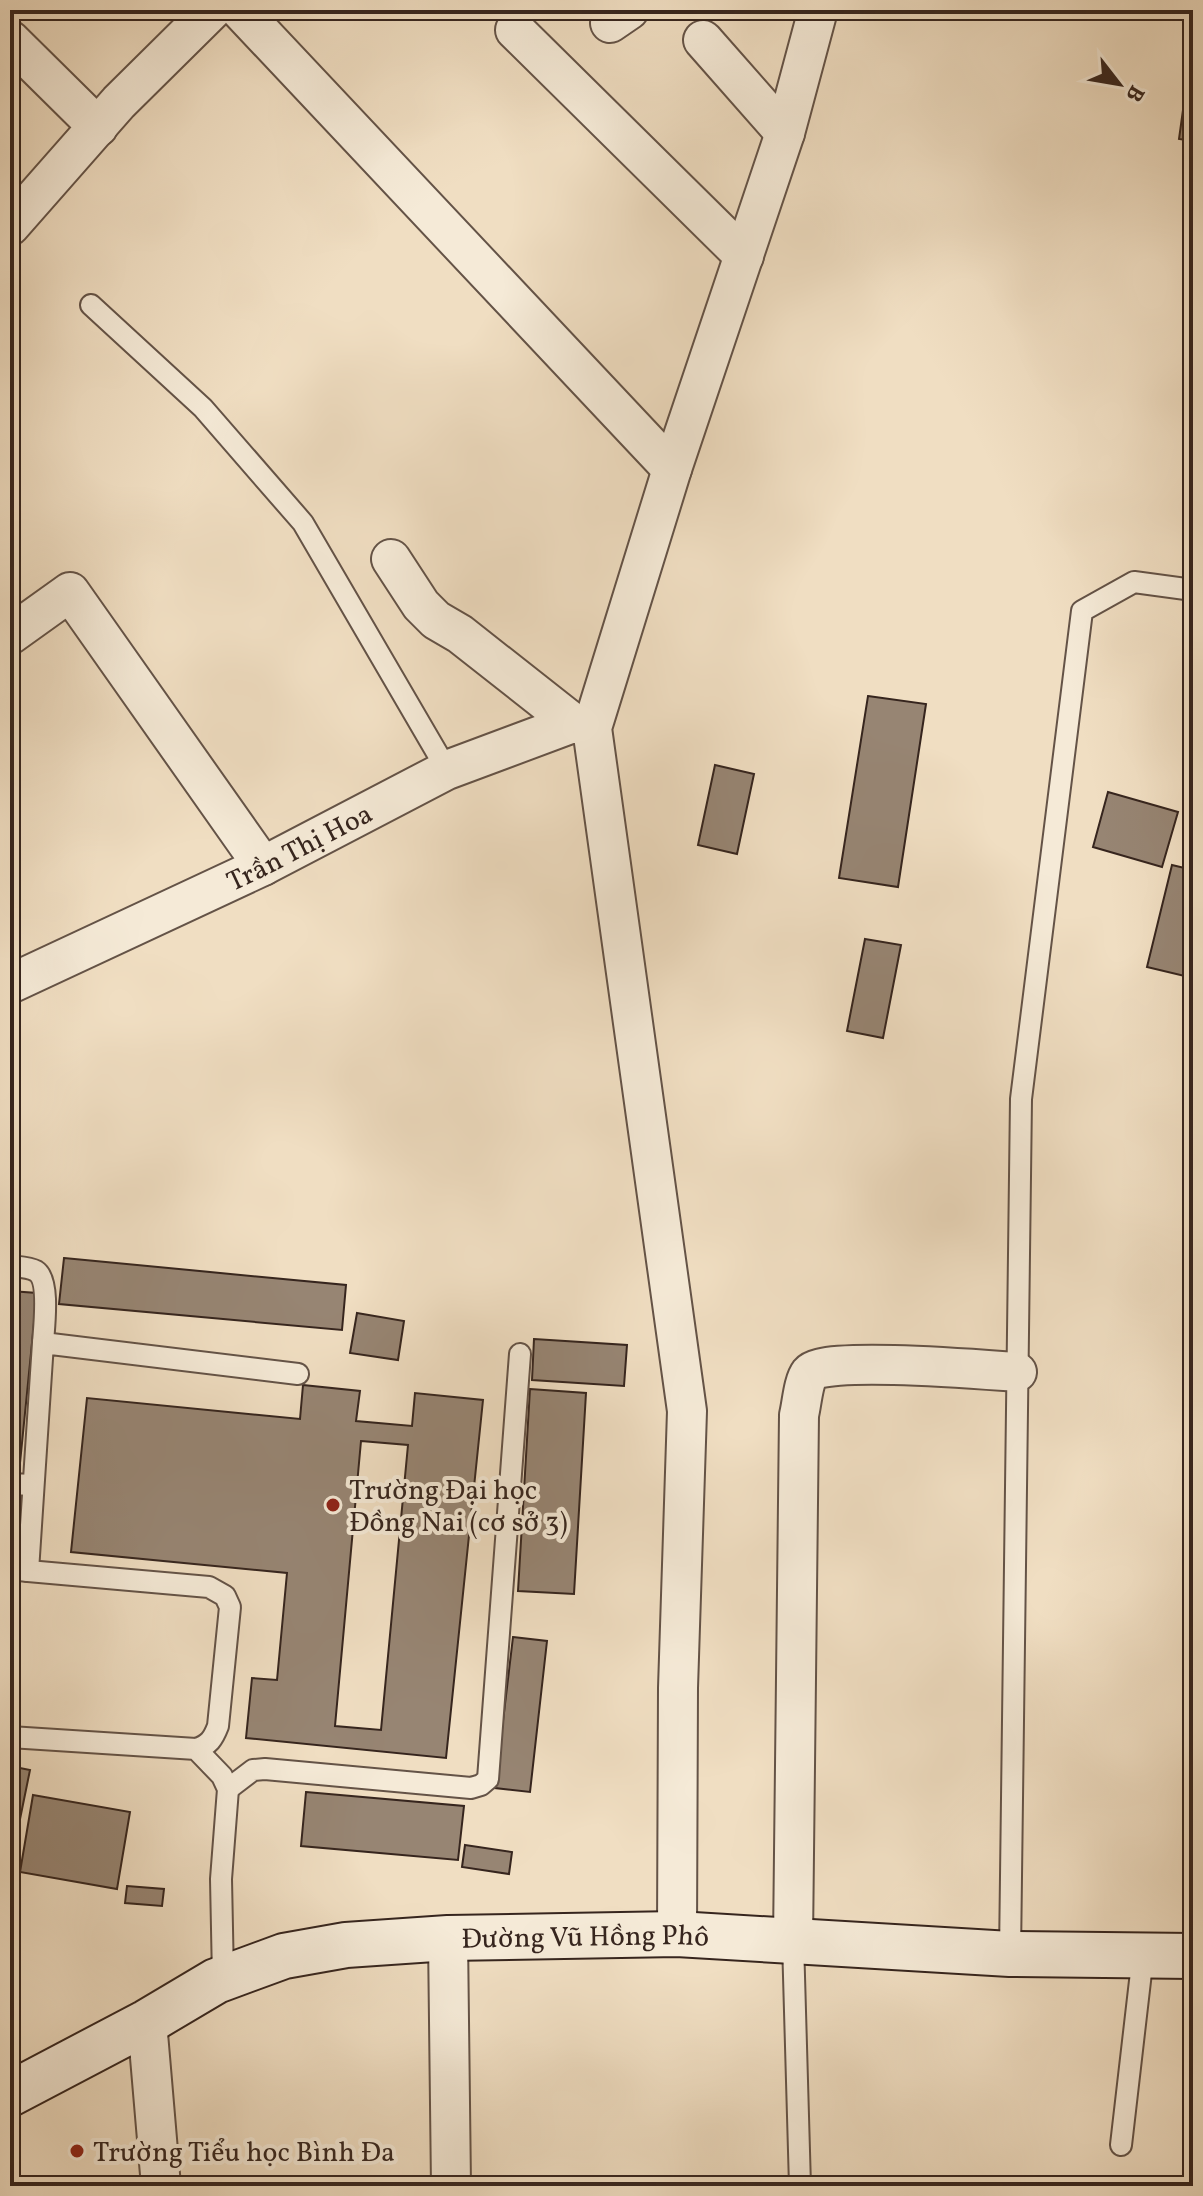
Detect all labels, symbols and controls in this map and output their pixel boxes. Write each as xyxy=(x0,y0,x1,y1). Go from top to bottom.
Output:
north arrow xyxy=(1079,44,1159,124)
text: B xyxy=(1117,79,1151,107)
street label: Trần Thị Hoa xyxy=(221,795,380,902)
place label: Trường Đại học Đồng Nai (cơ sở 3) xyxy=(349,1472,568,1543)
marker: Trường Đại học Đồng Nai (cơ sở 3) xyxy=(324,1496,342,1514)
street label: Đường Vũ Hồng Phô xyxy=(461,1917,710,1960)
place label: Trường Tiểu học Bình Đa xyxy=(93,2134,395,2173)
marker: Trường Tiểu học Bình Đa xyxy=(68,2142,86,2160)

